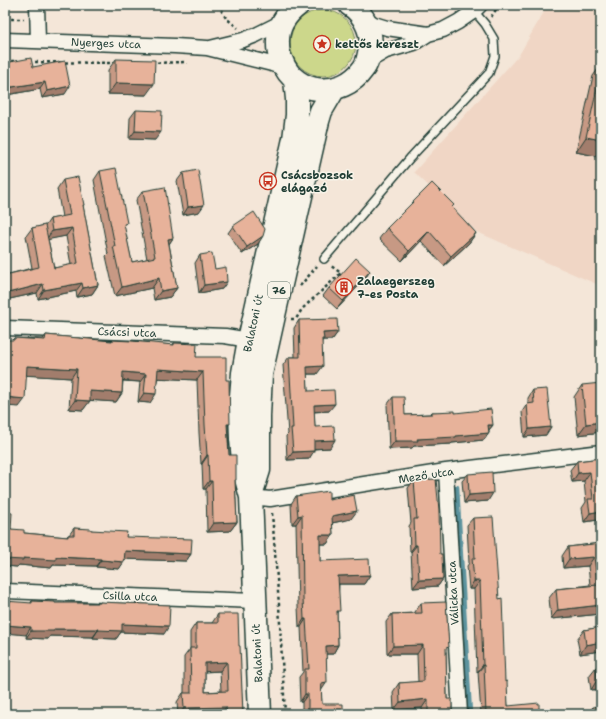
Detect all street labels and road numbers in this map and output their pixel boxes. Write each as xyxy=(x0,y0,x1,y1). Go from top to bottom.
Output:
street label: Nyerges utca xyxy=(71,35,141,52)
road number: 76 xyxy=(268,282,290,298)
street label: Balatoni út xyxy=(240,293,267,353)
street label: Csácsi utca xyxy=(97,324,157,341)
street label: Mező utca xyxy=(397,464,455,487)
street label: Válicka utca xyxy=(444,560,463,625)
street label: Csilla utca xyxy=(102,588,158,605)
street label: Balatoni út xyxy=(248,623,267,683)

